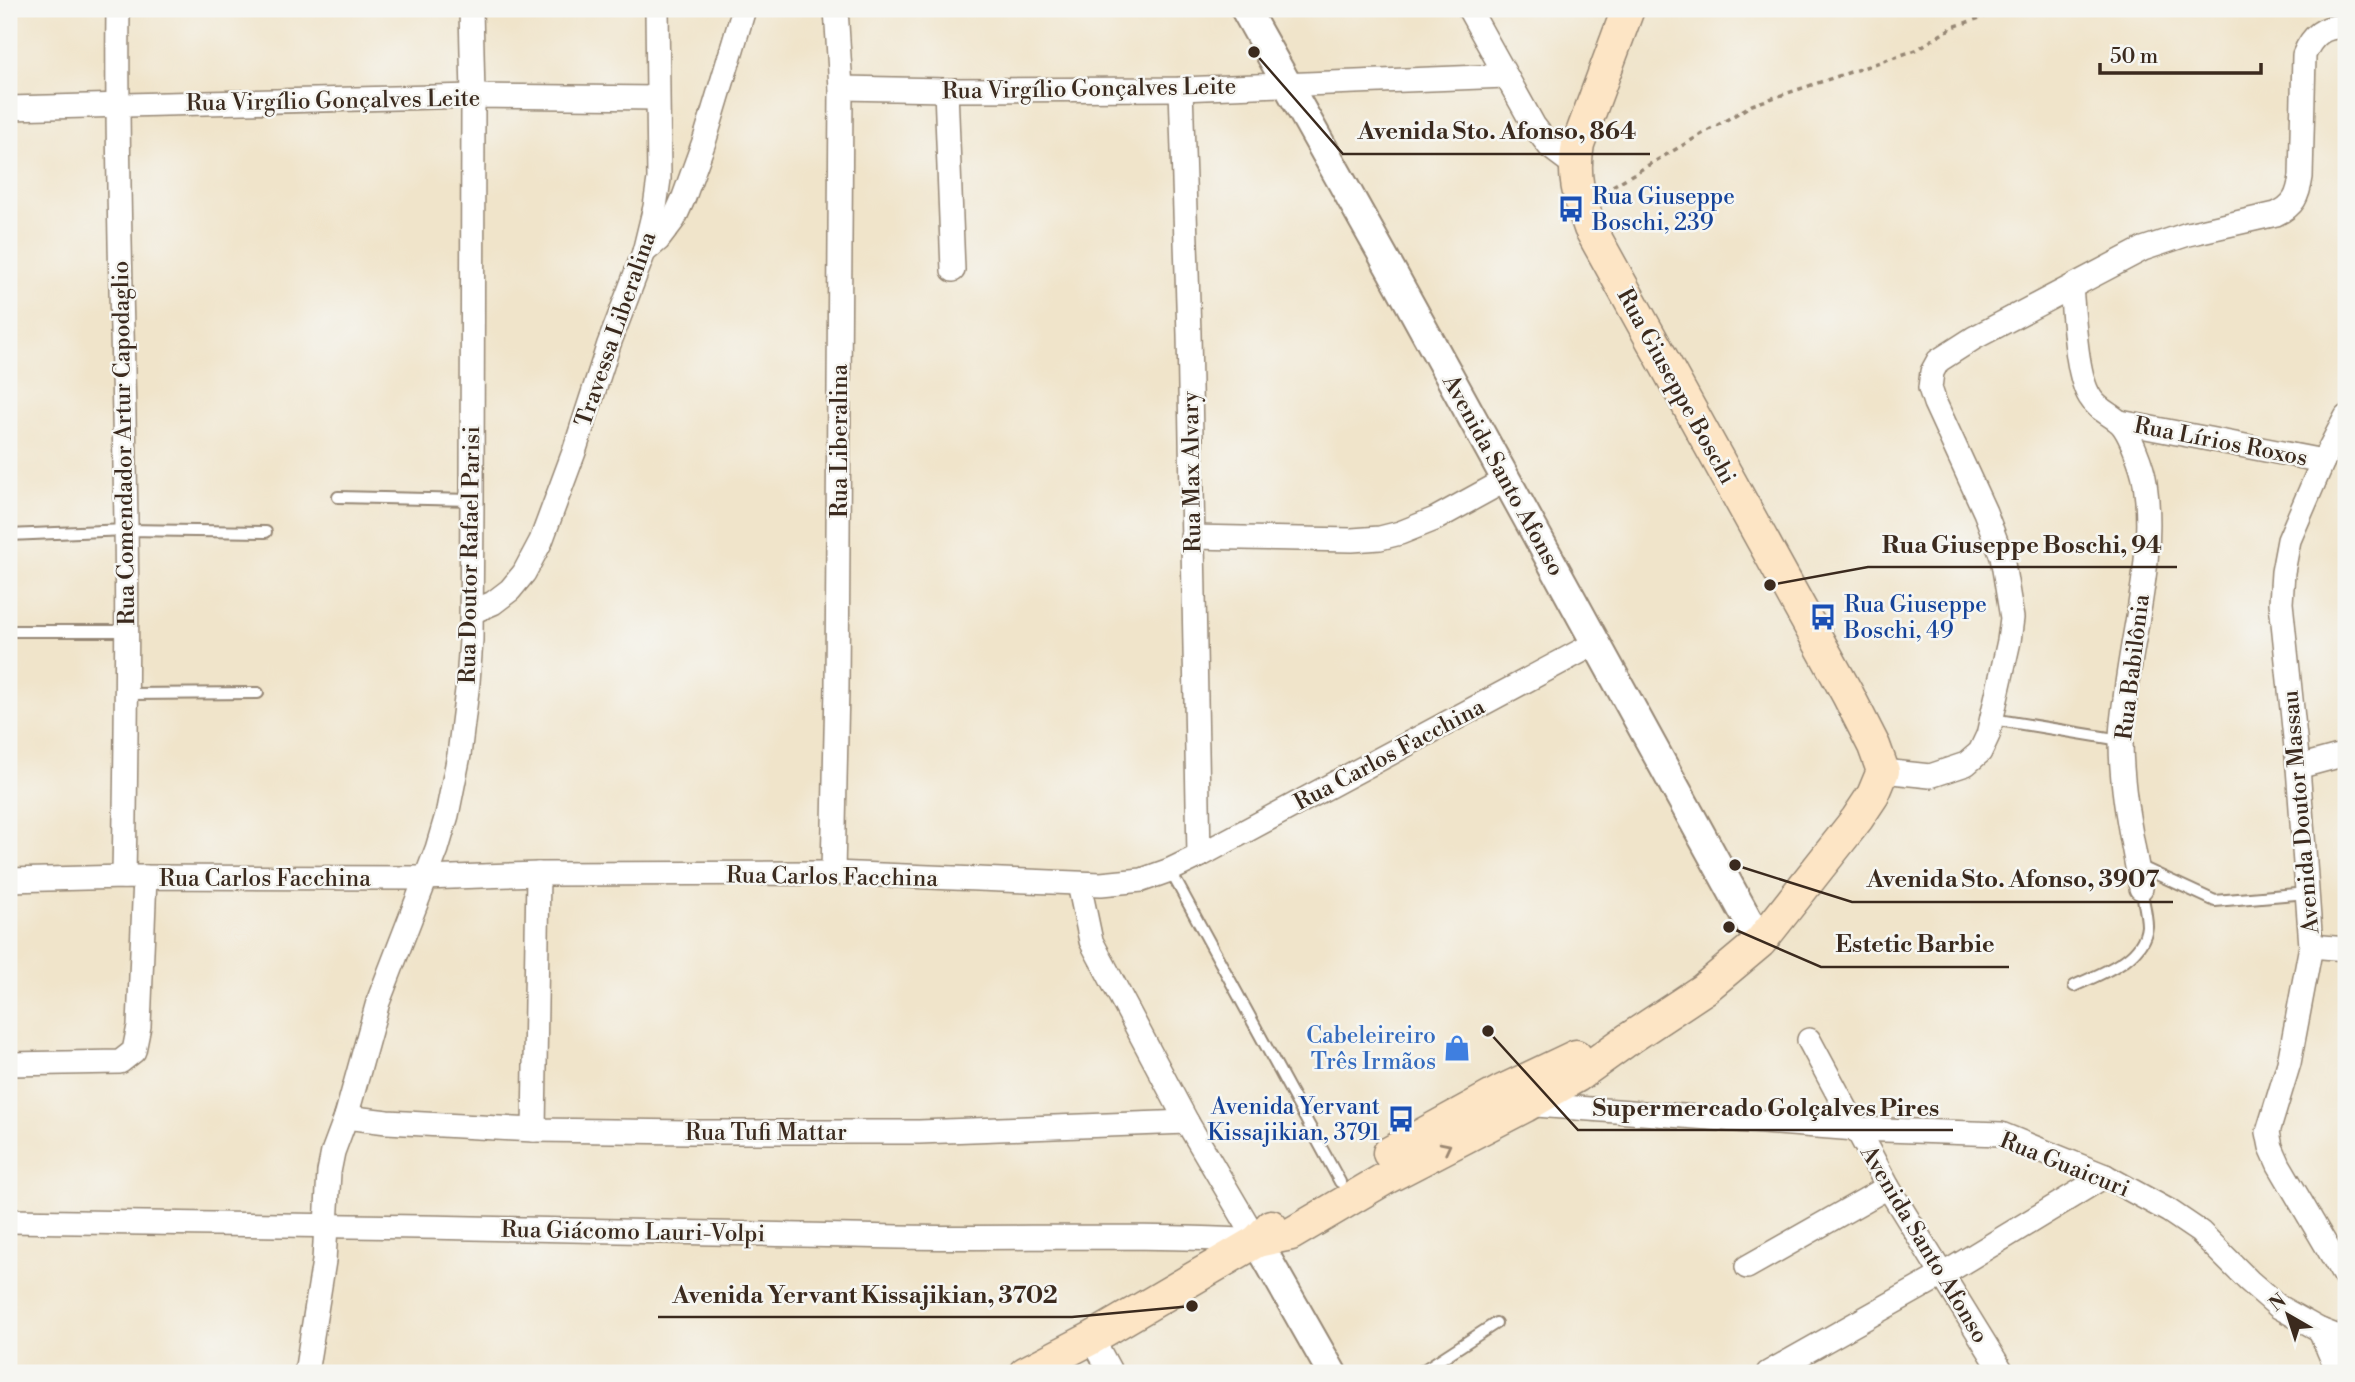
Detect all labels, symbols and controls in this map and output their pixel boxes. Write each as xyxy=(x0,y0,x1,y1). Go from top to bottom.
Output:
scale bar xyxy=(2100,32,2260,76)
text: 50 m xyxy=(2110,44,2158,70)
street label: Rua Virgílio Gonçalves Leite xyxy=(942,72,1236,106)
street label: Rua Virgílio Gonçalves Leite xyxy=(186,84,480,118)
callout: Avenida Sto. Afonso, 864 xyxy=(1343,109,1650,154)
text: Avenida Sto. Afonso, 864 xyxy=(1357,117,1636,147)
place label: Rua Giuseppe Boschi, 239 xyxy=(1591,183,1735,237)
bus stop icon: Rua Giuseppe Boschi, 239 xyxy=(1556,194,1586,224)
street label: Travessa Liberalina xyxy=(569,228,663,431)
street label: Rua Comendador Artur Capodaglio xyxy=(107,260,141,626)
street label: Rua Giuseppe Boschi xyxy=(1611,284,1742,489)
street label: Rua Liberalina xyxy=(826,364,854,518)
street label: Avenida Santo Afonso xyxy=(1436,369,1570,581)
street label: Rua Max Alvary xyxy=(1177,390,1207,553)
street label: Rua Lírios Roxos xyxy=(2132,411,2310,473)
street label: Rua Doutor Rafael Parisi xyxy=(454,426,486,684)
callout: Rua Giuseppe Boschi, 94 xyxy=(1868,522,2177,567)
text: Rua Giuseppe Boschi, 94 xyxy=(1882,531,2162,561)
place label: Rua Giuseppe Boschi, 49 xyxy=(1843,591,1987,645)
street label: Rua Babilônia xyxy=(2110,592,2156,742)
bus stop icon: Rua Giuseppe Boschi, 49 xyxy=(1808,602,1838,632)
street label: Avenida Doutor Massau xyxy=(2276,689,2326,936)
street label: Rua Carlos Facchina xyxy=(1289,693,1490,817)
callout: Avenida Sto. Afonso, 3907 xyxy=(1852,857,2173,902)
street label: Rua Carlos Facchina xyxy=(726,861,939,893)
street label: Rua Carlos Facchina xyxy=(159,865,371,893)
text: Avenida Sto. Afonso, 3907 xyxy=(1866,865,2159,895)
callout: Estetic Barbie xyxy=(1821,922,2009,967)
text: Estetic Barbie xyxy=(1835,930,1995,960)
place label: Cabeleireiro Três Irmãos xyxy=(1306,1022,1436,1076)
shop icon: Cabeleireiro Três Irmãos xyxy=(1442,1033,1472,1063)
callout: Supermercado Golçalves Pires xyxy=(1578,1085,1953,1130)
place label: Avenida Yervant Kissajikian, 3791 xyxy=(1207,1093,1380,1147)
text: Supermercado Golçalves Pires xyxy=(1593,1094,1939,1124)
bus stop icon: Avenida Yervant Kissajikian, 3791 xyxy=(1386,1104,1416,1134)
street label: Rua Tufi Mattar xyxy=(685,1119,847,1147)
street label: Rua Guaicuri xyxy=(1996,1126,2134,1204)
street label: Avenida Santo Afonso xyxy=(1854,1140,1994,1348)
one-way arrow xyxy=(1439,1141,1452,1155)
street label: Rua Giácomo Lauri-Volpi xyxy=(501,1216,765,1248)
callout: Avenida Yervant Kissajikian, 3702 xyxy=(658,1272,1072,1317)
north arrow xyxy=(2254,1280,2324,1350)
text: Avenida Yervant Kissajikian, 3702 xyxy=(671,1281,1058,1311)
text: N xyxy=(2265,1289,2291,1317)

